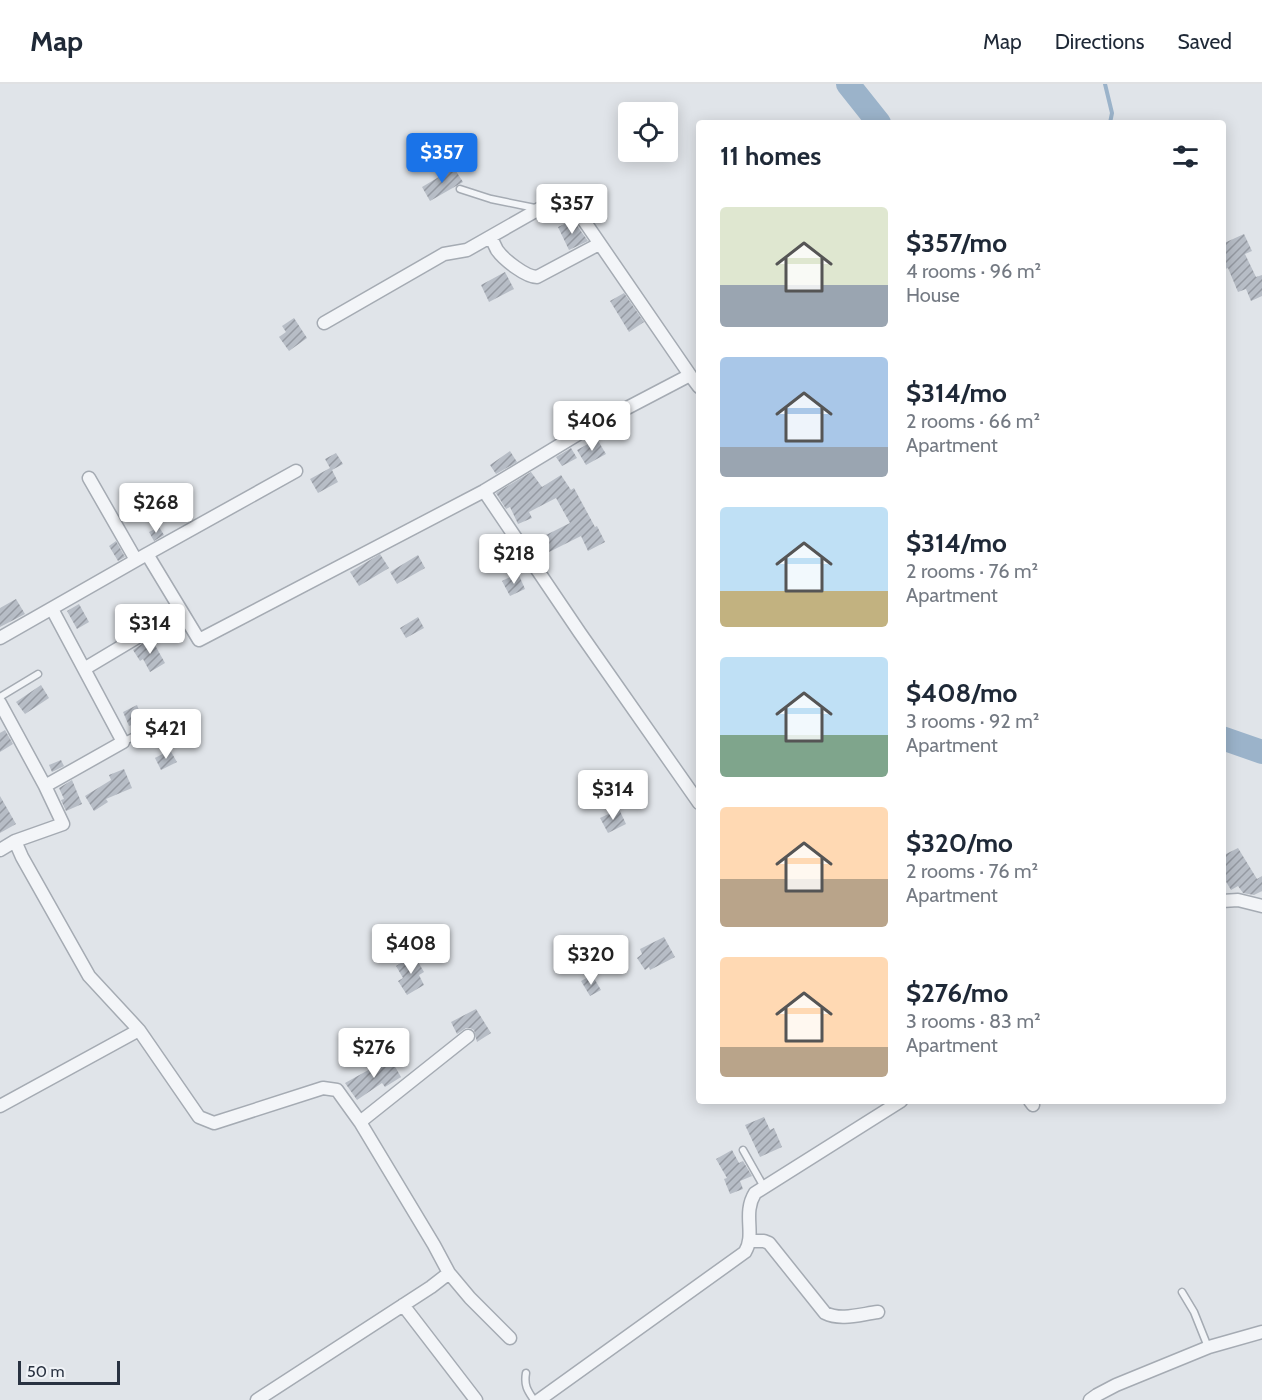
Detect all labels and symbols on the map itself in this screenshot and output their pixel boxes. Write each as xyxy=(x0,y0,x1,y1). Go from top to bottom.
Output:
pin: $357 xyxy=(406,133,478,184)
pin: $357 xyxy=(536,184,608,235)
pin: $406 xyxy=(556,401,628,452)
pin: $268 xyxy=(120,483,192,534)
pin: $218 xyxy=(478,534,550,585)
pin: $314 xyxy=(114,604,186,655)
pin: $421 xyxy=(130,709,202,760)
pin: $314 xyxy=(577,770,649,821)
pin: $408 xyxy=(375,924,447,975)
pin: $320 xyxy=(555,935,627,986)
pin: $276 xyxy=(338,1028,410,1079)
scale bar xyxy=(18,1358,120,1386)

